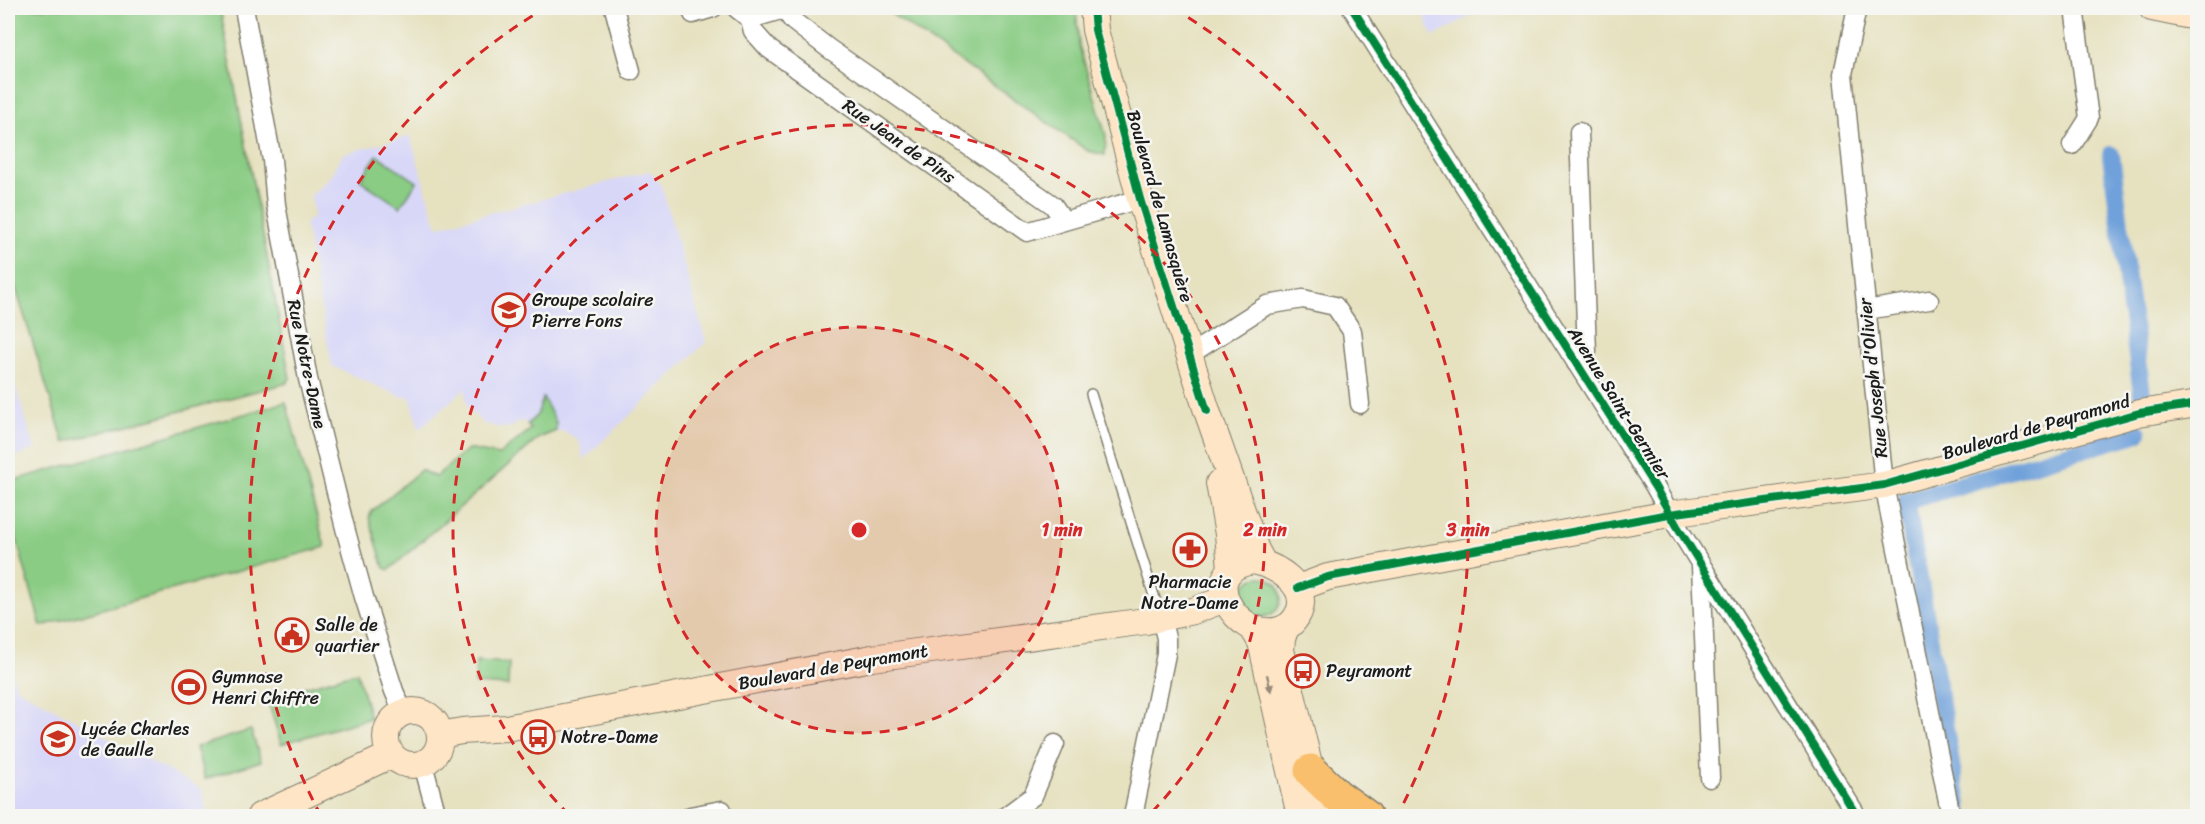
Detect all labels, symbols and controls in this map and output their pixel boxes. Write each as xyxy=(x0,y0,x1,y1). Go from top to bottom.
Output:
street label: Rue Jean de Pins xyxy=(836,90,963,192)
street label: Boulevard de Lamasquère xyxy=(1117,106,1203,306)
place label: Groupe scolaire Pierre Fons xyxy=(532,284,654,337)
school or university icon: Groupe scolaire Pierre Fons xyxy=(491,292,527,328)
street label: Rue Joseph d'Olivier xyxy=(1849,295,1897,459)
street label: Rue Notre-Dame xyxy=(278,296,336,432)
street label: Avenue Saint-Germier xyxy=(1558,319,1680,488)
street label: Boulevard de Peyramond xyxy=(1938,384,2135,469)
text: 1 min xyxy=(1042,514,1083,546)
text: 2 min xyxy=(1242,514,1287,546)
text: 3 min xyxy=(1445,514,1490,546)
centre of rings xyxy=(849,520,869,540)
pharmacy icon: Pharmacie Notre-Dame xyxy=(1172,532,1208,568)
place label: Pharmacie Notre-Dame xyxy=(1141,566,1239,619)
place label: Salle de quartier xyxy=(315,609,380,662)
public building icon: Salle de quartier xyxy=(274,617,310,653)
street label: Boulevard de Peyramont xyxy=(736,635,931,699)
bus stop icon: Peyramont xyxy=(1285,653,1321,689)
place label: Peyramont xyxy=(1326,655,1412,687)
place label: Gymnase Henri Chiffre xyxy=(212,661,319,714)
sports icon: Gymnase Henri Chiffre xyxy=(171,669,207,705)
one-way arrow xyxy=(1264,674,1274,692)
place label: Lycée Charles de Gaulle xyxy=(81,713,190,766)
bus stop icon: Notre-Dame xyxy=(520,719,556,755)
school or university icon: Lycée Charles de Gaulle xyxy=(40,721,76,757)
place label: Notre-Dame xyxy=(561,721,658,753)

